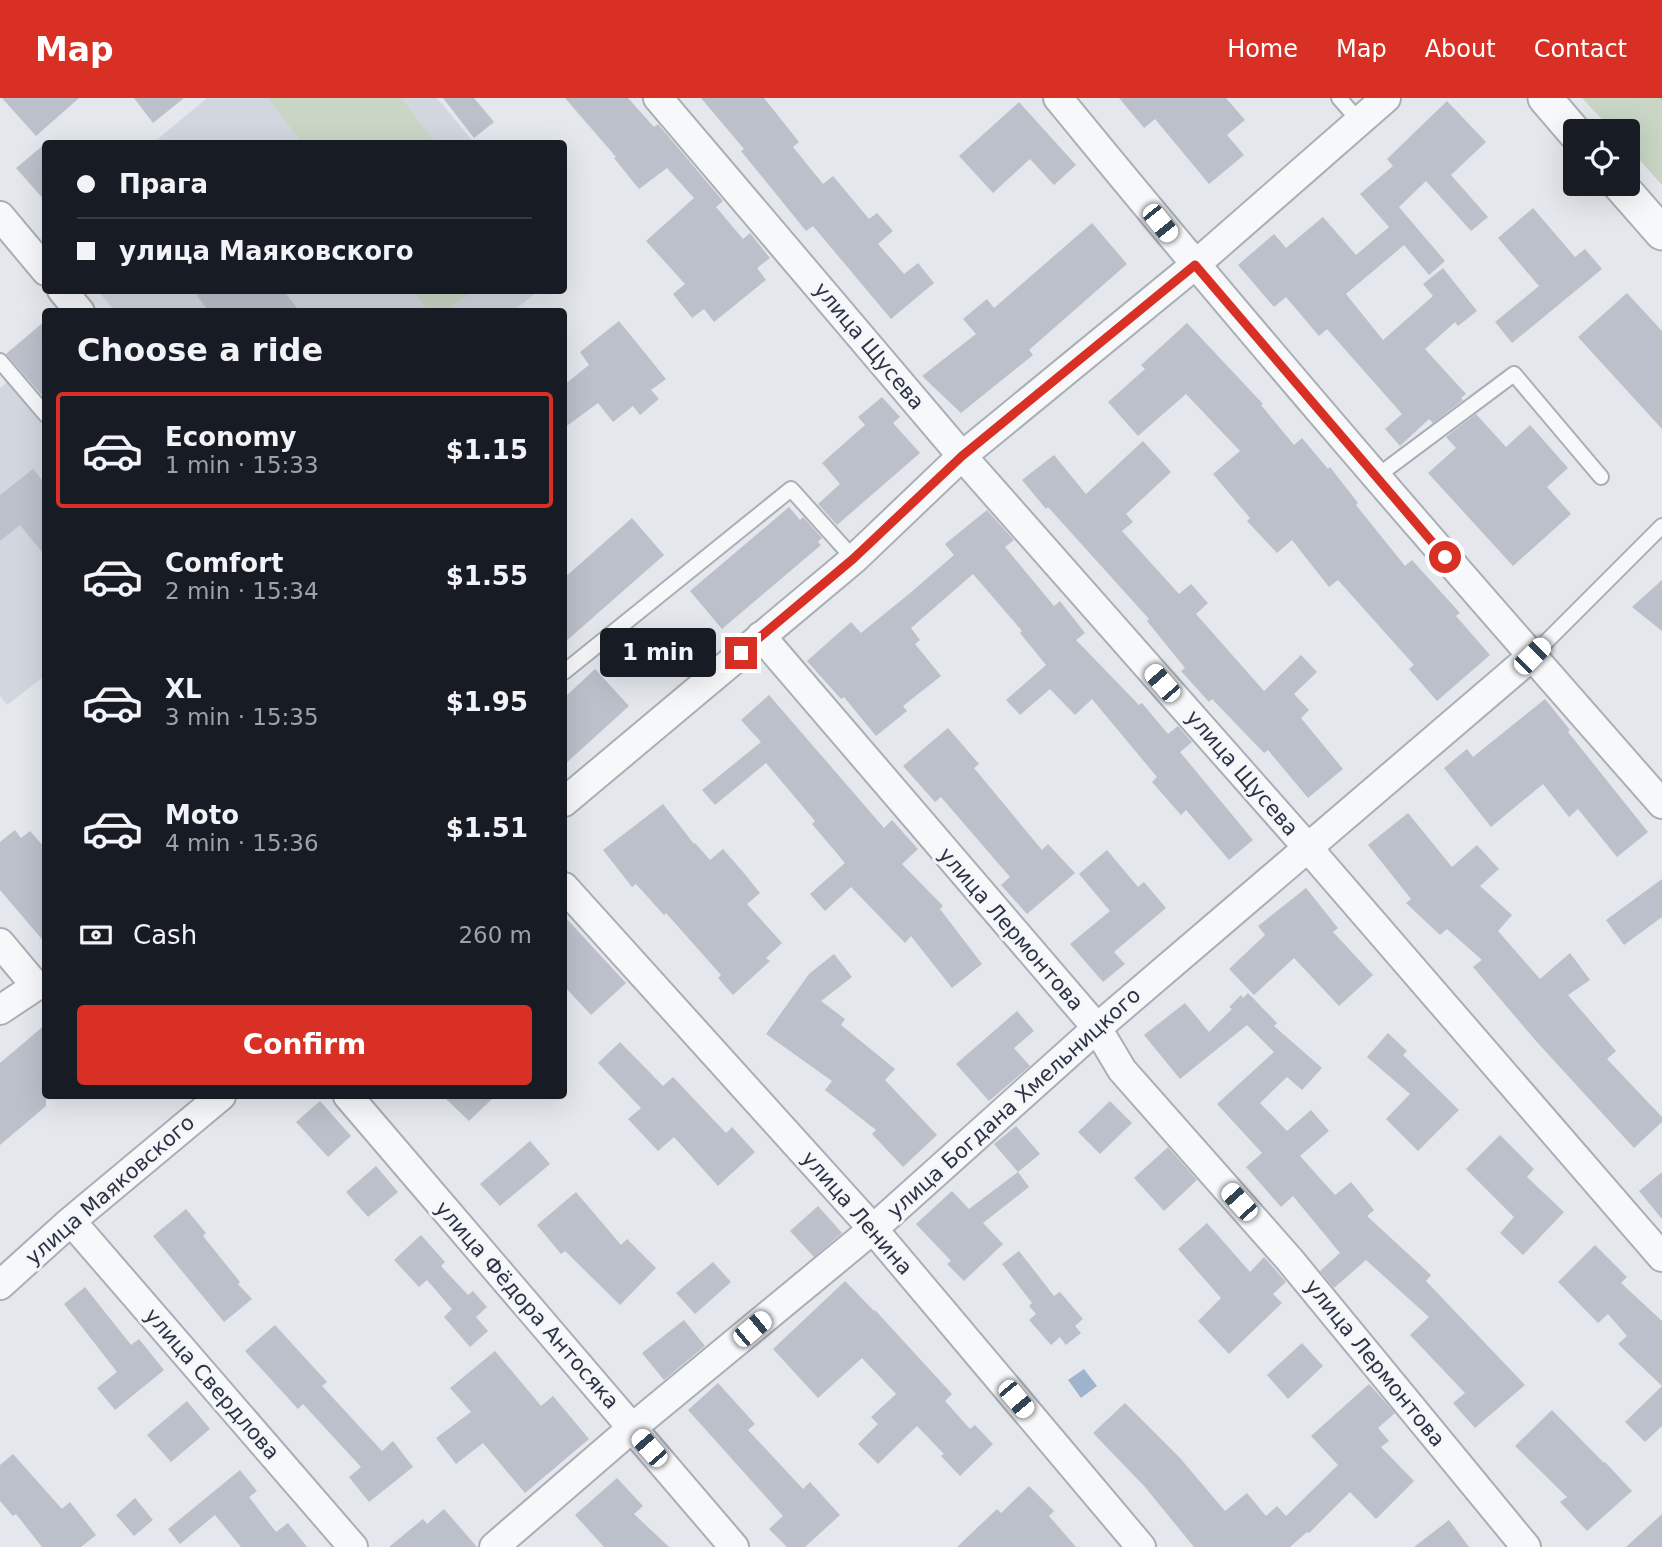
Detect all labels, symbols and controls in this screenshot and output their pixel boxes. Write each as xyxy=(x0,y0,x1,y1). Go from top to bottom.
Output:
text: Map xyxy=(35,30,114,69)
text: Home xyxy=(1227,35,1298,63)
text: Map xyxy=(1336,35,1387,63)
text: About xyxy=(1425,35,1496,63)
text: Contact xyxy=(1534,35,1627,63)
map controls xyxy=(1563,119,1640,196)
button: locate xyxy=(1563,119,1640,196)
text: Прага xyxy=(119,169,208,199)
car xyxy=(1139,200,1182,246)
text: улица Маяковского xyxy=(119,236,414,266)
street label: улица Щусева xyxy=(809,278,929,414)
text: Choose a ride xyxy=(77,331,323,369)
icon: car xyxy=(81,419,144,482)
text: Economy xyxy=(165,422,296,452)
text: $1.15 xyxy=(446,435,528,465)
text: 1 min · 15:33 xyxy=(165,452,319,478)
route start xyxy=(1429,541,1461,573)
icon: car xyxy=(81,545,144,608)
text: Comfort xyxy=(165,548,283,578)
text: $1.55 xyxy=(446,561,528,591)
text: 2 min · 15:34 xyxy=(165,578,319,604)
callout: 1 min xyxy=(601,628,716,678)
car xyxy=(1510,634,1555,678)
route end xyxy=(725,637,757,669)
text: 1 min xyxy=(622,639,694,665)
car xyxy=(1141,660,1184,706)
icon: car xyxy=(81,671,144,734)
text: XL xyxy=(165,674,202,704)
text: $1.95 xyxy=(446,687,528,717)
text: 3 min · 15:35 xyxy=(165,704,319,730)
street label: улица Щусева xyxy=(1181,705,1303,841)
icon: car xyxy=(81,797,144,860)
text: Moto xyxy=(165,800,239,830)
text: $1.51 xyxy=(446,813,528,843)
text: 4 min · 15:36 xyxy=(165,830,319,856)
street label: улица Лермонтова xyxy=(934,843,1088,1015)
icon: cash xyxy=(77,916,115,954)
text: Cash xyxy=(133,920,197,950)
text: 260 m xyxy=(458,922,532,948)
street label: улица Богдана Хмельницкого xyxy=(882,983,1146,1223)
button: Confirm xyxy=(77,1005,532,1085)
street label: улица Маяковского xyxy=(21,1110,199,1270)
street label: улица Ленина xyxy=(797,1146,917,1280)
car xyxy=(1218,1179,1261,1225)
street label: улица Фёдора Антосяка xyxy=(430,1196,624,1414)
street label: улица Лермонтова xyxy=(1300,1275,1450,1451)
street label: улица Свердлова xyxy=(140,1303,284,1465)
car xyxy=(730,1307,775,1351)
car xyxy=(995,1376,1038,1422)
car xyxy=(628,1425,671,1471)

